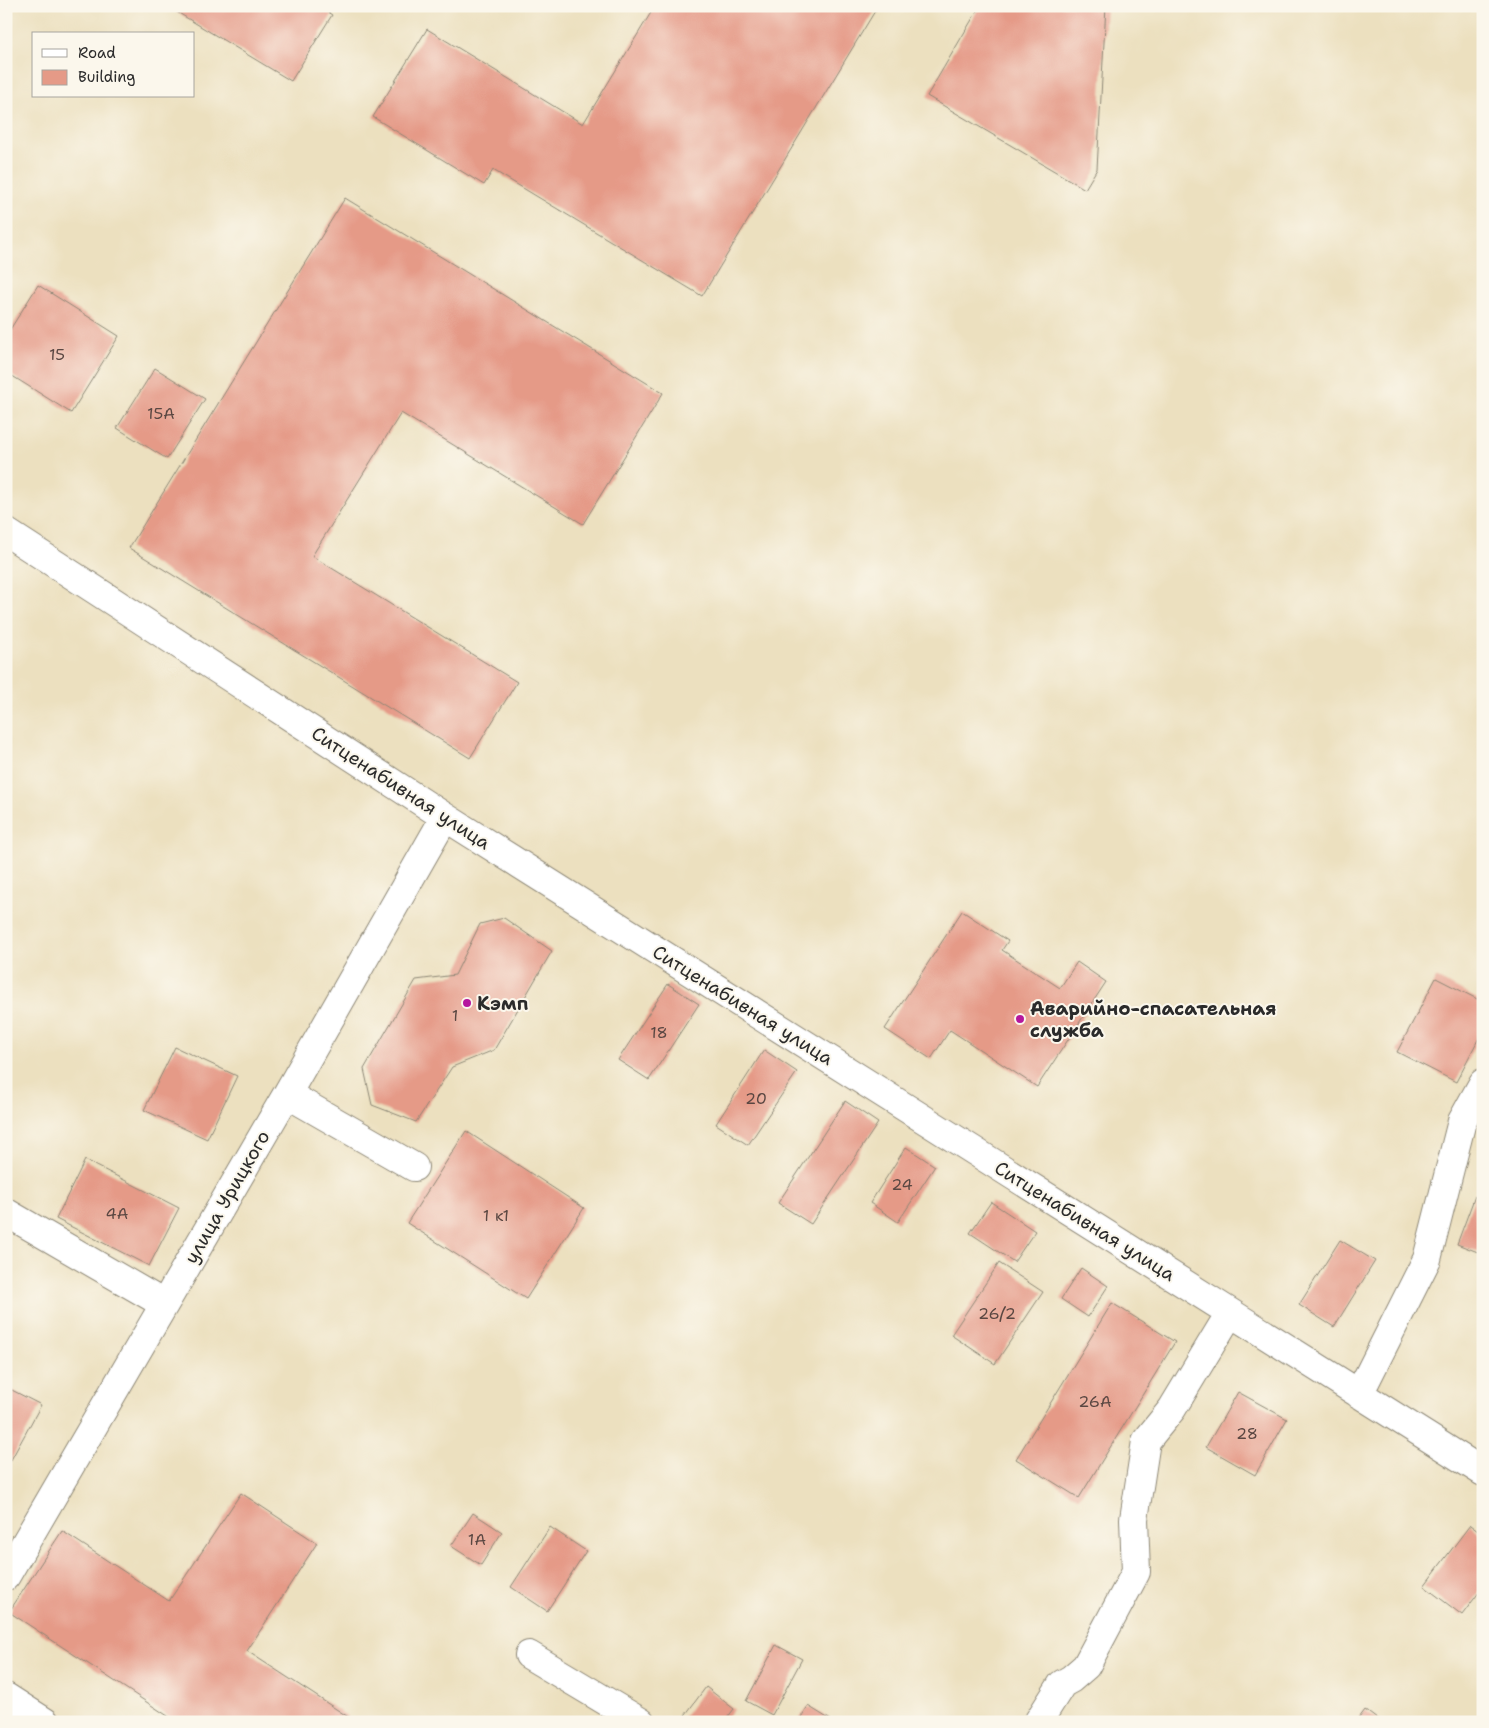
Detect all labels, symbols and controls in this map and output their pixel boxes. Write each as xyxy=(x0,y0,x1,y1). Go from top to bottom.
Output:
legend xyxy=(32,32,195,98)
text: Road xyxy=(78,43,116,63)
text: Building xyxy=(78,67,135,87)
house number: 15 xyxy=(49,344,65,365)
house number: 15А xyxy=(147,403,175,424)
street label: Ситценабивная улица xyxy=(307,721,495,855)
street label: Ситценабивная улица xyxy=(648,939,838,1071)
place label: Кэмп xyxy=(477,991,528,1016)
place label: Аварийно-спасательная служба xyxy=(1030,996,1277,1043)
marker: Кэмп xyxy=(461,997,473,1009)
house number: 1 xyxy=(452,1005,458,1026)
marker: Аварийно-спасательная служба xyxy=(1014,1013,1026,1025)
house number: 18 xyxy=(650,1022,668,1043)
house number: 20 xyxy=(745,1088,767,1109)
street label: улица Урицкого xyxy=(179,1126,275,1268)
street label: Ситценабивная улица xyxy=(990,1155,1180,1287)
house number: 24 xyxy=(891,1174,913,1195)
house number: 4А xyxy=(106,1203,128,1224)
house number: 1 к1 xyxy=(483,1205,509,1226)
house number: 26/2 xyxy=(978,1303,1016,1324)
house number: 26А xyxy=(1078,1391,1112,1412)
house number: 28 xyxy=(1236,1423,1258,1444)
house number: 1А xyxy=(468,1529,486,1550)

